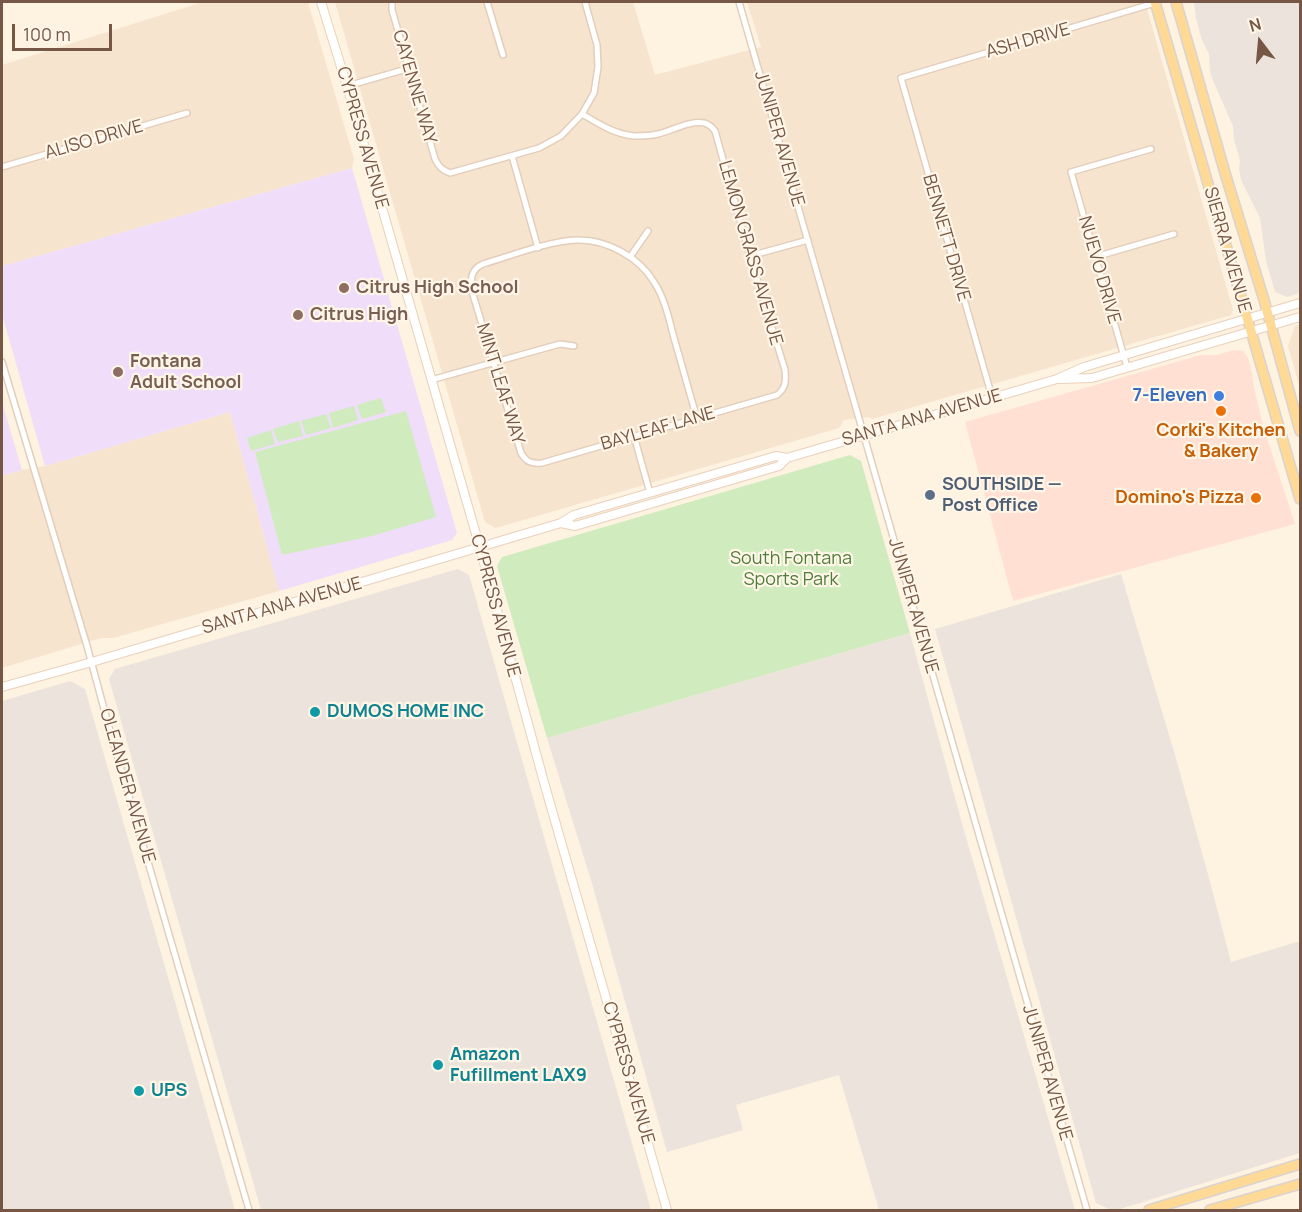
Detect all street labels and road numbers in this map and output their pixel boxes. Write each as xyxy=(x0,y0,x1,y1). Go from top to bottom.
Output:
street label: ASH DRIVE xyxy=(983,19,1073,63)
street label: CAYENNE WAY xyxy=(387,28,441,146)
street label: CYPRESS AVENUE xyxy=(331,64,393,212)
street label: JUNIPER AVENUE xyxy=(749,69,809,209)
street label: ALISO DRIVE xyxy=(42,116,146,164)
street label: LEMON GRASS AVENUE xyxy=(713,158,787,348)
street label: BENNETT DRIVE xyxy=(918,172,974,304)
street label: SIERRA AVENUE xyxy=(1199,185,1255,315)
street label: NUEVO DRIVE xyxy=(1073,214,1125,326)
street label: MINT LEAF WAY xyxy=(471,321,529,447)
street label: SANTA ANA AVENUE xyxy=(840,385,1004,451)
street label: BAYLEAF LANE xyxy=(598,402,718,456)
street label: CYPRESS AVENUE xyxy=(466,532,524,680)
street label: JUNIPER AVENUE xyxy=(883,536,943,676)
street label: SANTA ANA AVENUE xyxy=(200,573,364,639)
street label: OLEANDER AVENUE xyxy=(95,706,159,866)
street label: CYPRESS AVENUE xyxy=(597,999,659,1147)
street label: JUNIPER AVENUE xyxy=(1017,1003,1077,1143)

